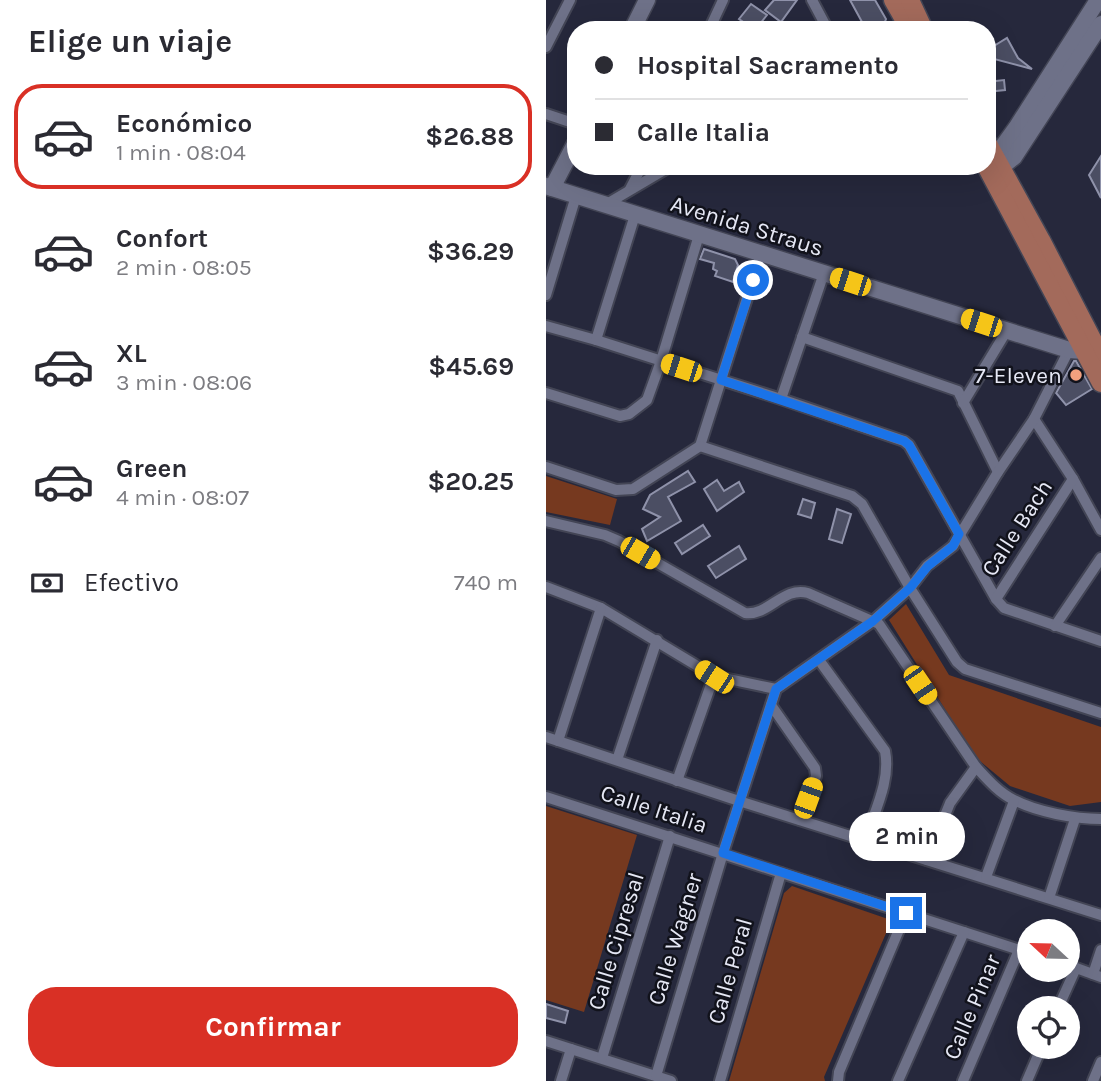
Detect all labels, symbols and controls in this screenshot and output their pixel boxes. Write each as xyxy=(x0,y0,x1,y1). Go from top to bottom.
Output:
text: Elige un viaje xyxy=(28,23,232,60)
text: Hospital Sacramento xyxy=(637,50,899,81)
icon: car xyxy=(32,105,95,168)
text: Económico xyxy=(116,108,252,139)
text: Calle Italia xyxy=(637,117,770,148)
text: $26.88 xyxy=(425,121,514,152)
text: 1 min · 08:04 xyxy=(116,139,246,166)
street label: Avenida Straus xyxy=(667,190,827,262)
icon: car xyxy=(32,220,95,283)
text: Confort xyxy=(116,223,208,254)
text: $36.29 xyxy=(427,236,514,267)
text: 2 min · 08:05 xyxy=(116,254,252,281)
route start xyxy=(737,264,769,296)
car xyxy=(827,266,874,298)
car xyxy=(958,307,1005,339)
icon: car xyxy=(32,335,95,398)
text: XL xyxy=(116,338,147,369)
text: $45.69 xyxy=(428,351,514,382)
car xyxy=(658,352,705,384)
place label: 7-Eleven xyxy=(975,362,1062,389)
marker: 7-Eleven xyxy=(1068,367,1084,383)
text: 3 min · 08:06 xyxy=(116,369,252,396)
icon: car xyxy=(32,450,95,513)
text: Green xyxy=(116,453,188,484)
text: $20.25 xyxy=(427,466,514,497)
street label: Calle Bach xyxy=(976,475,1058,581)
text: 4 min · 08:07 xyxy=(116,484,249,511)
car xyxy=(617,533,664,573)
icon: cash xyxy=(28,564,66,602)
text: Efectivo xyxy=(84,567,179,598)
text: 740 m xyxy=(454,569,518,596)
car xyxy=(691,657,738,697)
car xyxy=(900,662,941,708)
car xyxy=(791,775,826,821)
street label: Calle Italia xyxy=(597,779,711,839)
callout: 2 min xyxy=(848,811,964,860)
text: 2 min xyxy=(875,823,939,850)
street label: Calle Cipresal xyxy=(582,869,650,1013)
street label: Calle Wagner xyxy=(642,869,708,1008)
route end xyxy=(890,897,922,929)
street label: Calle Peral xyxy=(702,915,758,1027)
north arrow xyxy=(1017,919,1080,982)
map controls xyxy=(1017,919,1080,1059)
street label: Calle Pinar xyxy=(938,950,1006,1064)
button: Confirmar xyxy=(28,987,518,1067)
button: locate xyxy=(1017,996,1080,1059)

